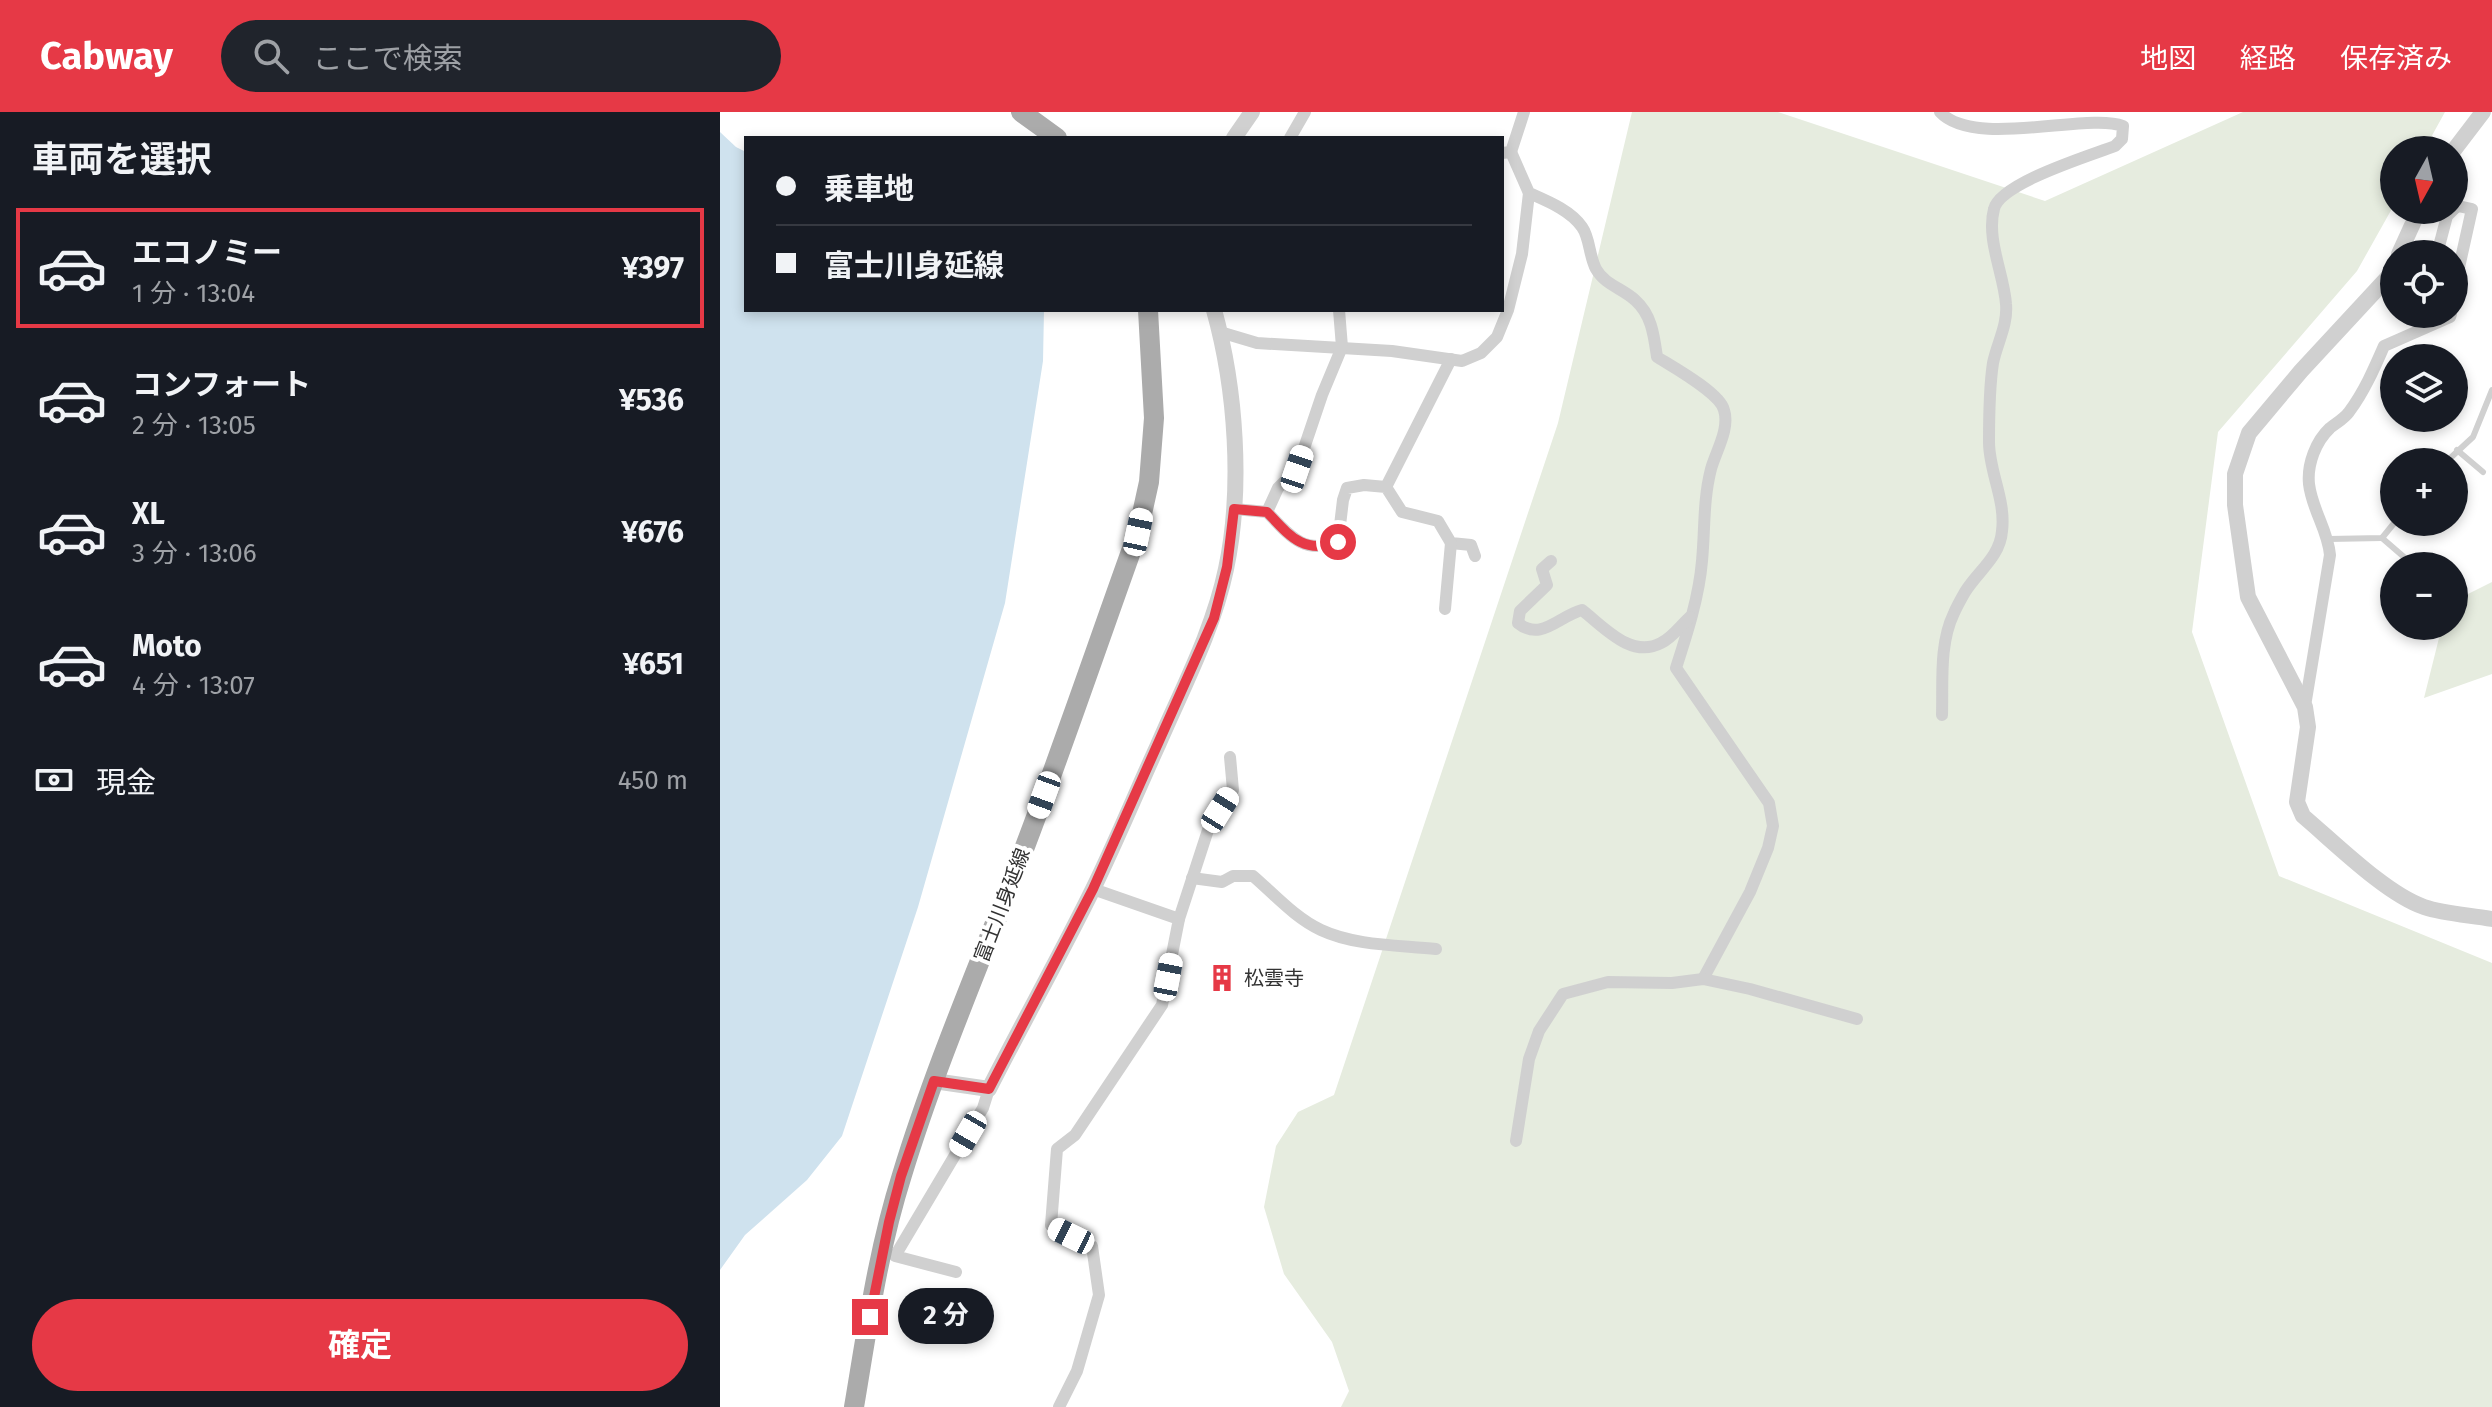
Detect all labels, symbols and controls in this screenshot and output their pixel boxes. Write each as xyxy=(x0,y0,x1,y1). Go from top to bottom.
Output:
search box xyxy=(221,20,781,92)
text: Cabway xyxy=(40,33,173,79)
icon: search xyxy=(249,34,293,78)
text: ここで検索 xyxy=(313,41,463,77)
text: 地図 xyxy=(2140,42,2196,75)
text: 経路 xyxy=(2240,42,2296,75)
text: 保存済み xyxy=(2340,42,2452,75)
north arrow xyxy=(2380,136,2468,224)
map controls xyxy=(2380,136,2468,640)
text: 車両を選択 xyxy=(32,138,212,182)
text: 乗車地 xyxy=(824,171,914,207)
icon: car xyxy=(36,232,108,304)
text: エコノミー xyxy=(132,235,282,271)
button: locate xyxy=(2380,240,2468,328)
text: 富士川身延線 xyxy=(824,248,1004,284)
text: ¥397 xyxy=(622,250,684,286)
text: 1 分 · 13:04 xyxy=(132,278,255,309)
button: layers xyxy=(2380,344,2468,432)
icon: car xyxy=(36,364,108,436)
text: コンフォート xyxy=(132,367,311,403)
text: ¥536 xyxy=(619,382,684,418)
text: 2 分 · 13:05 xyxy=(132,410,256,441)
car xyxy=(1278,442,1316,496)
button: + xyxy=(2380,448,2468,536)
icon: car xyxy=(36,496,108,568)
text: XL xyxy=(132,496,165,532)
car xyxy=(1121,506,1155,558)
text: ¥676 xyxy=(621,514,684,550)
route start xyxy=(1320,524,1356,560)
text: 3 分 · 13:06 xyxy=(132,538,257,569)
button: − xyxy=(2380,552,2468,640)
icon: car xyxy=(36,628,108,700)
text: Moto xyxy=(132,628,202,664)
text: ¥651 xyxy=(623,646,684,682)
text: 4 分 · 13:07 xyxy=(132,670,255,701)
icon: cash xyxy=(32,758,76,802)
text: 現金 xyxy=(96,765,156,801)
text: 450 m xyxy=(618,765,688,796)
car xyxy=(1025,768,1063,822)
car xyxy=(1197,783,1243,837)
street label: 富士川身延線 xyxy=(969,845,1035,965)
car xyxy=(1152,951,1184,1003)
building icon: 松雲寺 xyxy=(1207,963,1237,993)
place label: 松雲寺 xyxy=(1244,966,1304,990)
car xyxy=(946,1107,990,1161)
car xyxy=(1044,1215,1098,1257)
callout: 2 分 xyxy=(898,1289,994,1345)
button: 確定 xyxy=(32,1299,688,1391)
route end xyxy=(852,1299,888,1335)
text: 2 分 xyxy=(923,1300,969,1331)

